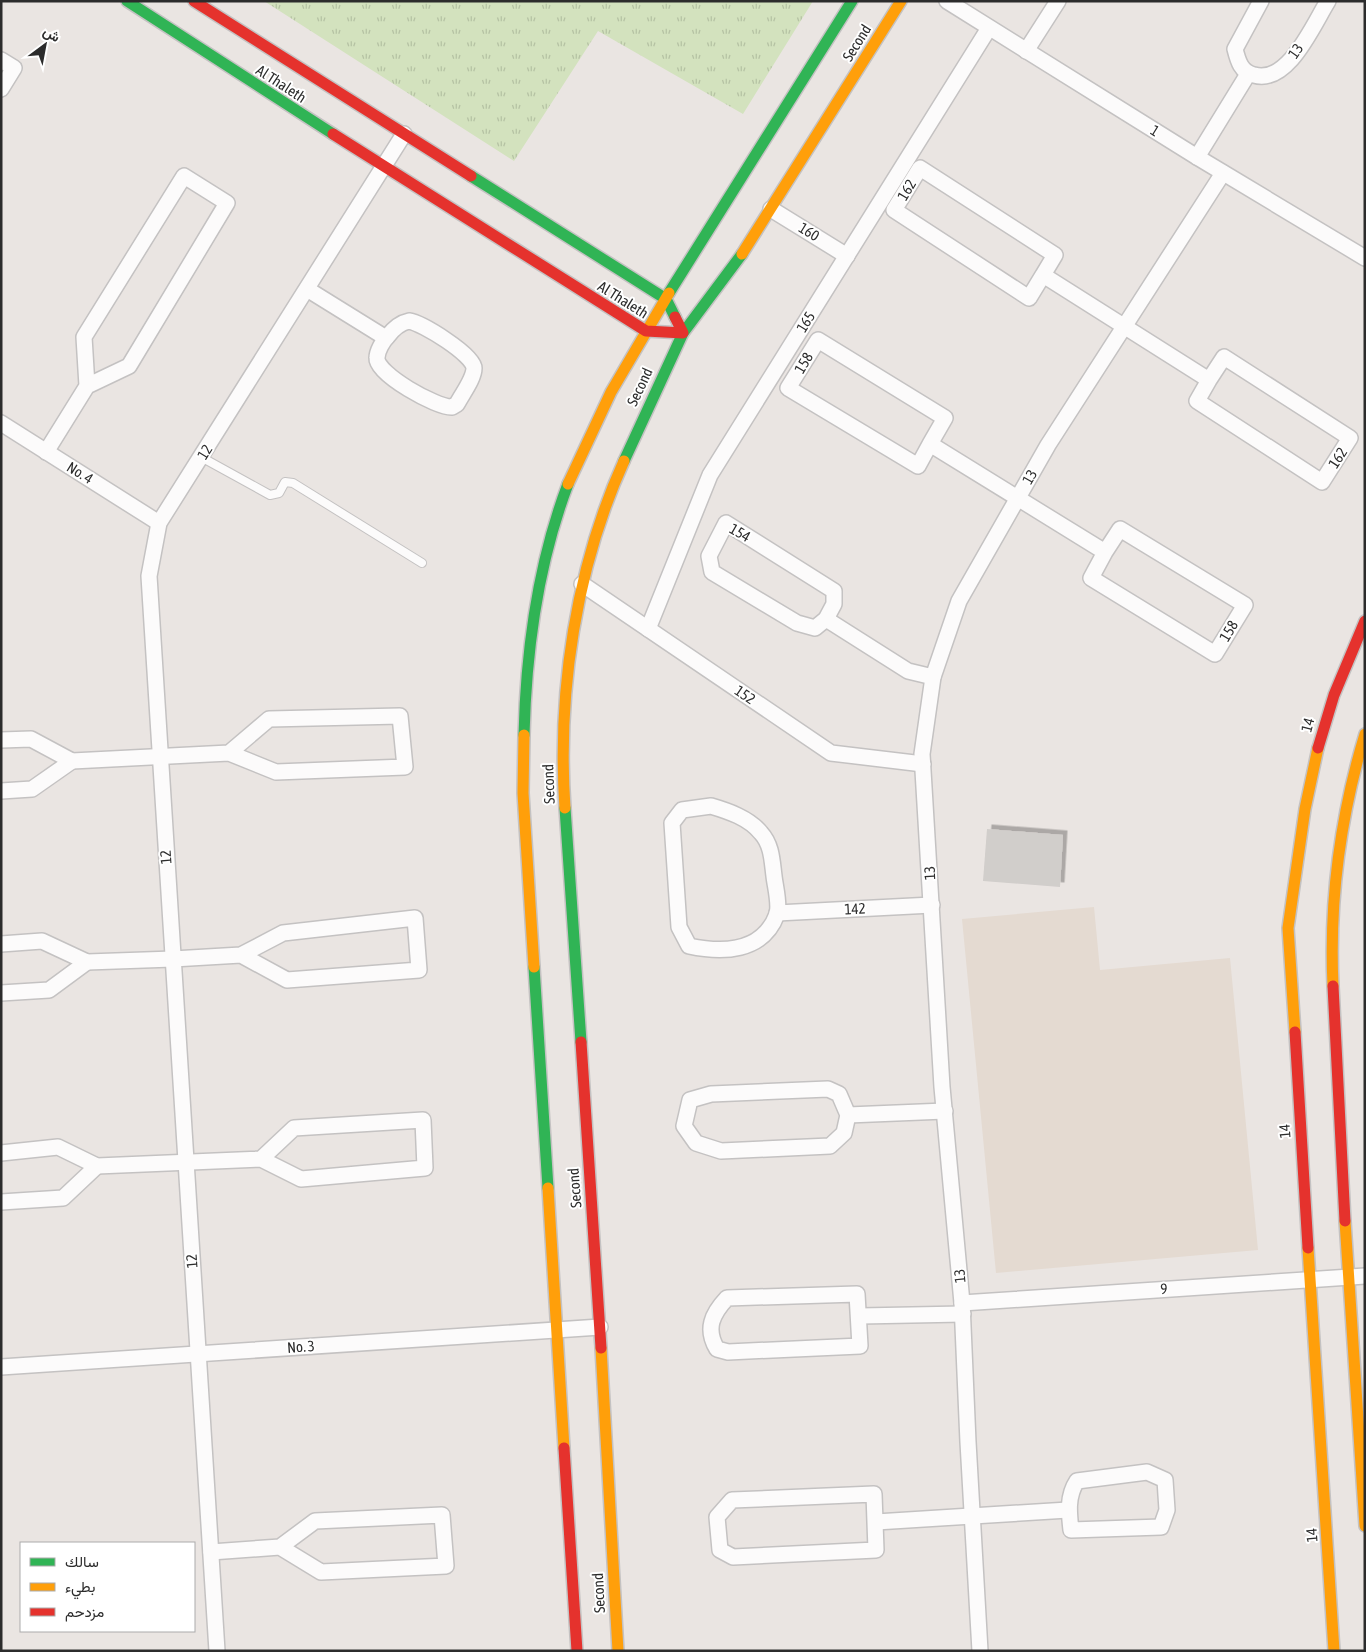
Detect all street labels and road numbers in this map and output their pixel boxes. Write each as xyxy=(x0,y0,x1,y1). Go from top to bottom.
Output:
street label: Second xyxy=(839,21,874,64)
street label: 13 xyxy=(1285,40,1307,61)
street label: Al Thaleth xyxy=(253,61,309,106)
street label: 1 xyxy=(1148,121,1163,140)
street label: 162 xyxy=(894,176,919,203)
street label: 160 xyxy=(796,219,823,244)
street label: Al Thaleth xyxy=(595,277,652,322)
street label: 165 xyxy=(793,308,818,335)
street label: 158 xyxy=(791,349,816,376)
street label: Second xyxy=(623,365,656,409)
street label: 12 xyxy=(194,441,216,462)
street label: 162 xyxy=(1325,444,1350,471)
street label: No. 4 xyxy=(64,458,97,487)
street label: 13 xyxy=(1019,466,1040,487)
street label: 154 xyxy=(727,520,754,545)
street label: 158 xyxy=(1216,617,1241,644)
street label: 152 xyxy=(732,682,759,708)
street label: 14 xyxy=(1297,716,1318,734)
street label: Second xyxy=(539,764,558,804)
street label: 12 xyxy=(157,849,174,865)
street label: 13 xyxy=(921,866,938,881)
street label: 142 xyxy=(844,899,866,918)
street label: 14 xyxy=(1276,1123,1293,1139)
street label: Second xyxy=(565,1167,584,1209)
street label: 12 xyxy=(183,1253,200,1269)
street label: 13 xyxy=(950,1268,969,1284)
street label: 9 xyxy=(1160,1280,1168,1297)
street label: No. 3 xyxy=(287,1337,315,1356)
street label: 14 xyxy=(1303,1527,1320,1543)
street label: Second xyxy=(589,1573,608,1613)

